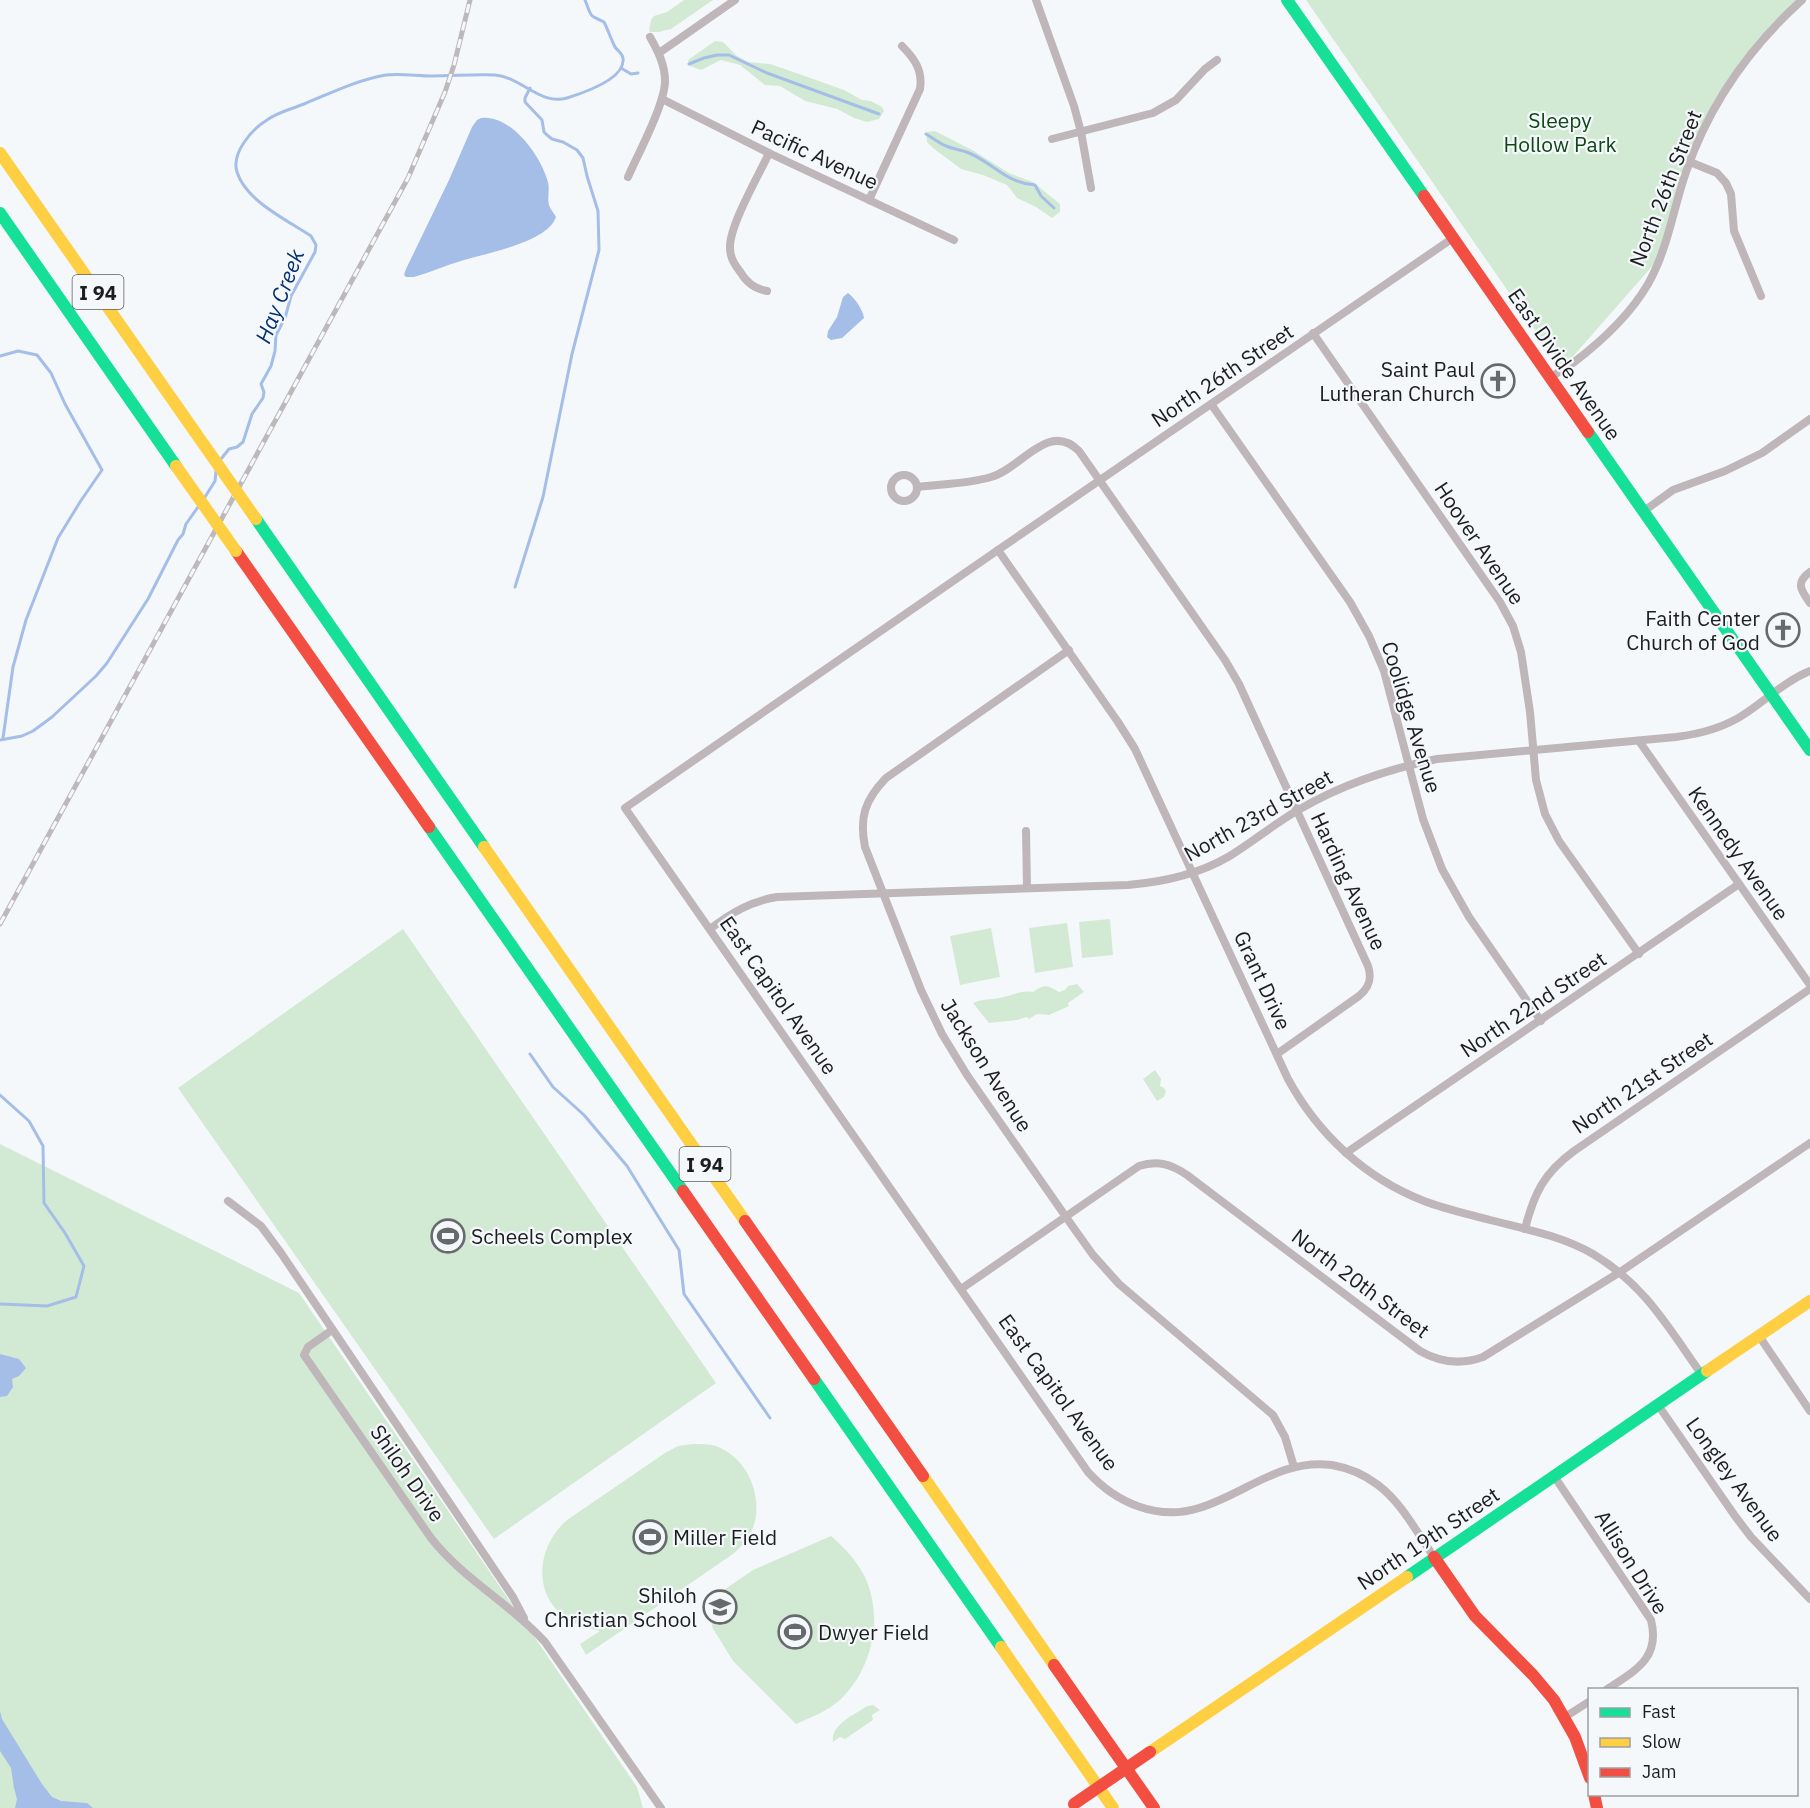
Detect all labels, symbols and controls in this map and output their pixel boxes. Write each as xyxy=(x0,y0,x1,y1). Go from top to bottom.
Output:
park label: Sleepy Hollow Park xyxy=(1503,106,1617,158)
street label: North 26th Street xyxy=(1622,106,1708,270)
street label: Pacific Avenue xyxy=(747,112,883,196)
water label: Hay Creek xyxy=(248,244,310,347)
road number: I 94 xyxy=(72,275,124,309)
street label: East Divide Avenue xyxy=(1502,282,1628,446)
street label: North 26th Street xyxy=(1145,317,1299,433)
place label: Saint Paul Lutheran Church xyxy=(1319,355,1475,407)
church icon: Saint Paul Lutheran Church xyxy=(1480,363,1516,399)
street label: Hoover Avenue xyxy=(1428,476,1532,610)
place label: Faith Center Church of God xyxy=(1626,604,1760,656)
church icon: Faith Center Church of God xyxy=(1765,612,1801,648)
street label: Coolidge Avenue xyxy=(1376,638,1448,796)
street label: North 23rd Street xyxy=(1179,762,1337,868)
street label: Kennedy Avenue xyxy=(1682,780,1796,926)
street label: Harding Avenue xyxy=(1305,807,1393,955)
street label: East Capitol Avenue xyxy=(714,910,844,1080)
street label: Grant Drive xyxy=(1228,926,1298,1034)
street label: North 22nd Street xyxy=(1454,945,1612,1063)
street label: Jackson Avenue xyxy=(935,993,1039,1137)
street label: North 21st Street xyxy=(1566,1025,1718,1139)
road number: I 94 xyxy=(680,1147,730,1181)
sports icon: Scheels Complex xyxy=(430,1218,466,1254)
place label: Scheels Complex xyxy=(471,1222,633,1250)
street label: North 20th Street xyxy=(1286,1222,1436,1344)
street label: East Capitol Avenue xyxy=(993,1308,1125,1476)
street label: Longley Avenue xyxy=(1680,1411,1790,1547)
street label: Shiloh Drive xyxy=(364,1419,452,1527)
street label: North 19th Street xyxy=(1351,1480,1505,1596)
street label: Allison Drive xyxy=(1589,1505,1675,1619)
sports icon: Miller Field xyxy=(632,1519,668,1555)
place label: Miller Field xyxy=(673,1523,777,1551)
place label: Shiloh Christian School xyxy=(544,1581,697,1633)
school or university icon: Shiloh Christian School xyxy=(702,1589,738,1625)
sports icon: Dwyer Field xyxy=(777,1614,813,1650)
place label: Dwyer Field xyxy=(818,1618,929,1646)
legend xyxy=(1588,1688,1798,1796)
text: Fast xyxy=(1642,1700,1676,1723)
text: Slow xyxy=(1642,1730,1681,1753)
text: Jam xyxy=(1642,1760,1677,1783)

